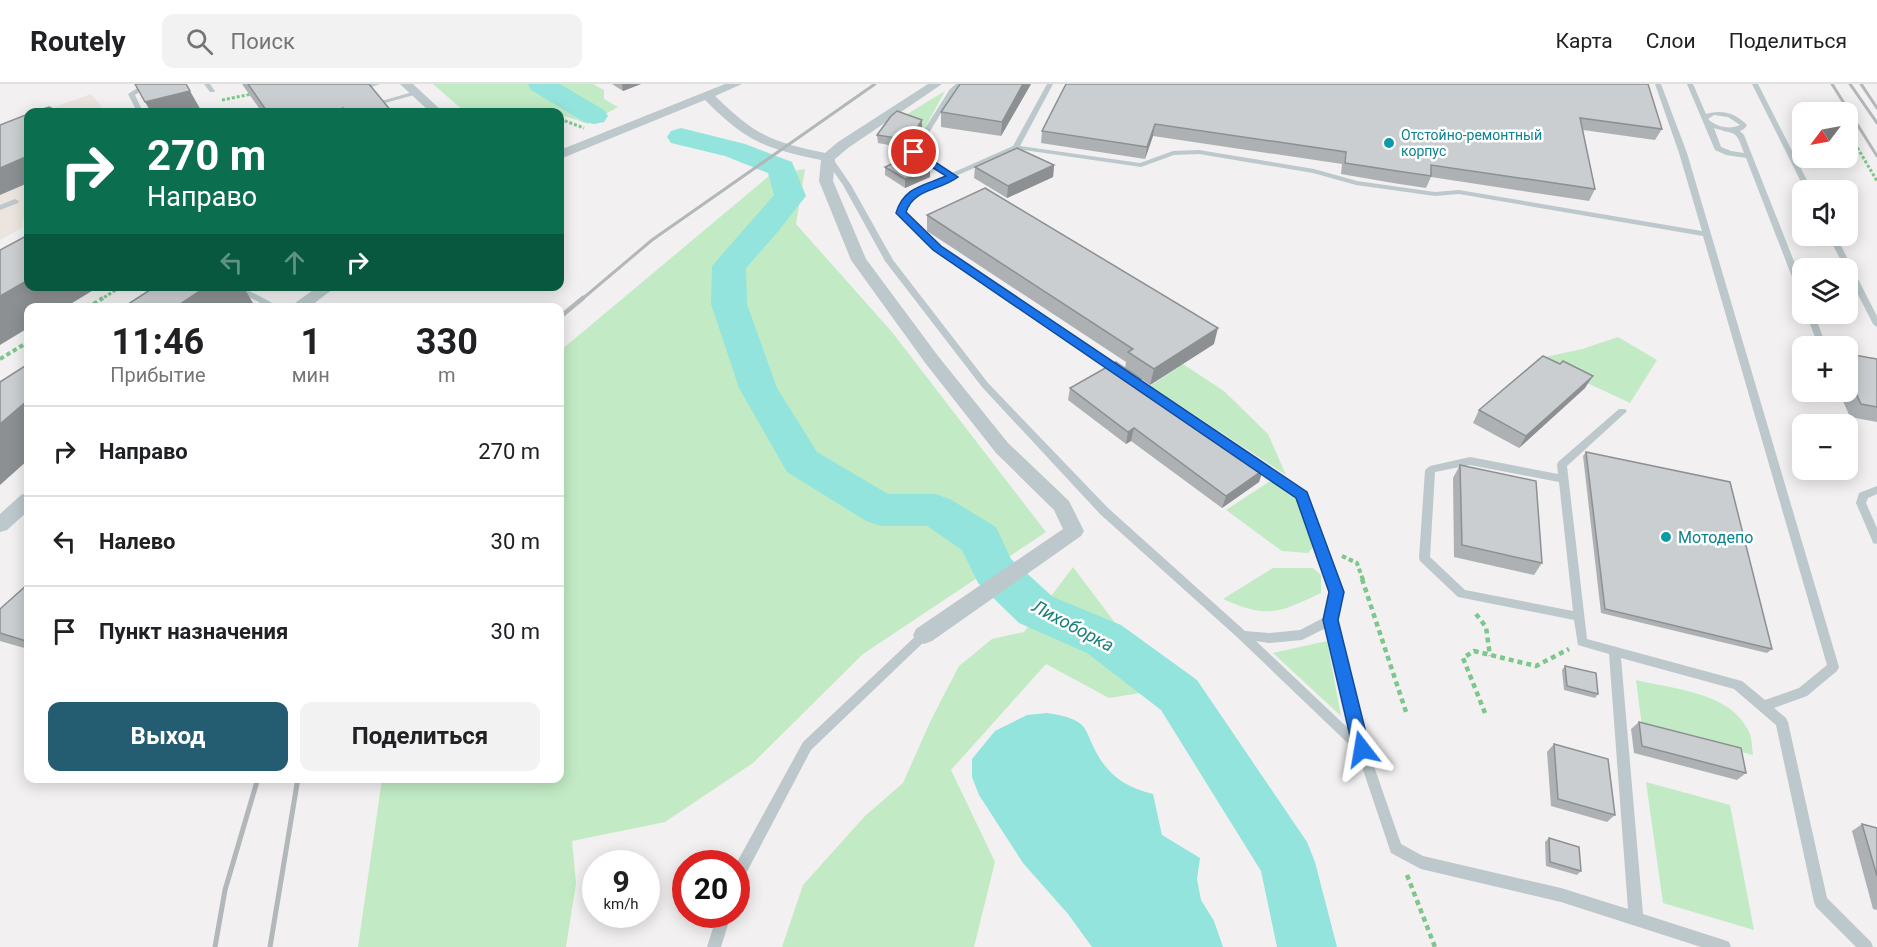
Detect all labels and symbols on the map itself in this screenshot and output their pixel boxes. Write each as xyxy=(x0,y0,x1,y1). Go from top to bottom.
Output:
north arrow xyxy=(1792,102,1858,168)
pin xyxy=(888,126,939,177)
place label: Отстойно-ремонтный корпус xyxy=(1401,127,1542,159)
marker: Отстойно-ремонтный корпус xyxy=(1382,136,1396,150)
place label: Мотодепо xyxy=(1678,528,1753,547)
marker: Мотодепо xyxy=(1659,530,1673,544)
water label: Лихоборка xyxy=(1028,595,1118,656)
position arrow xyxy=(1330,717,1394,781)
speed limit sign: 20 xyxy=(672,850,750,928)

